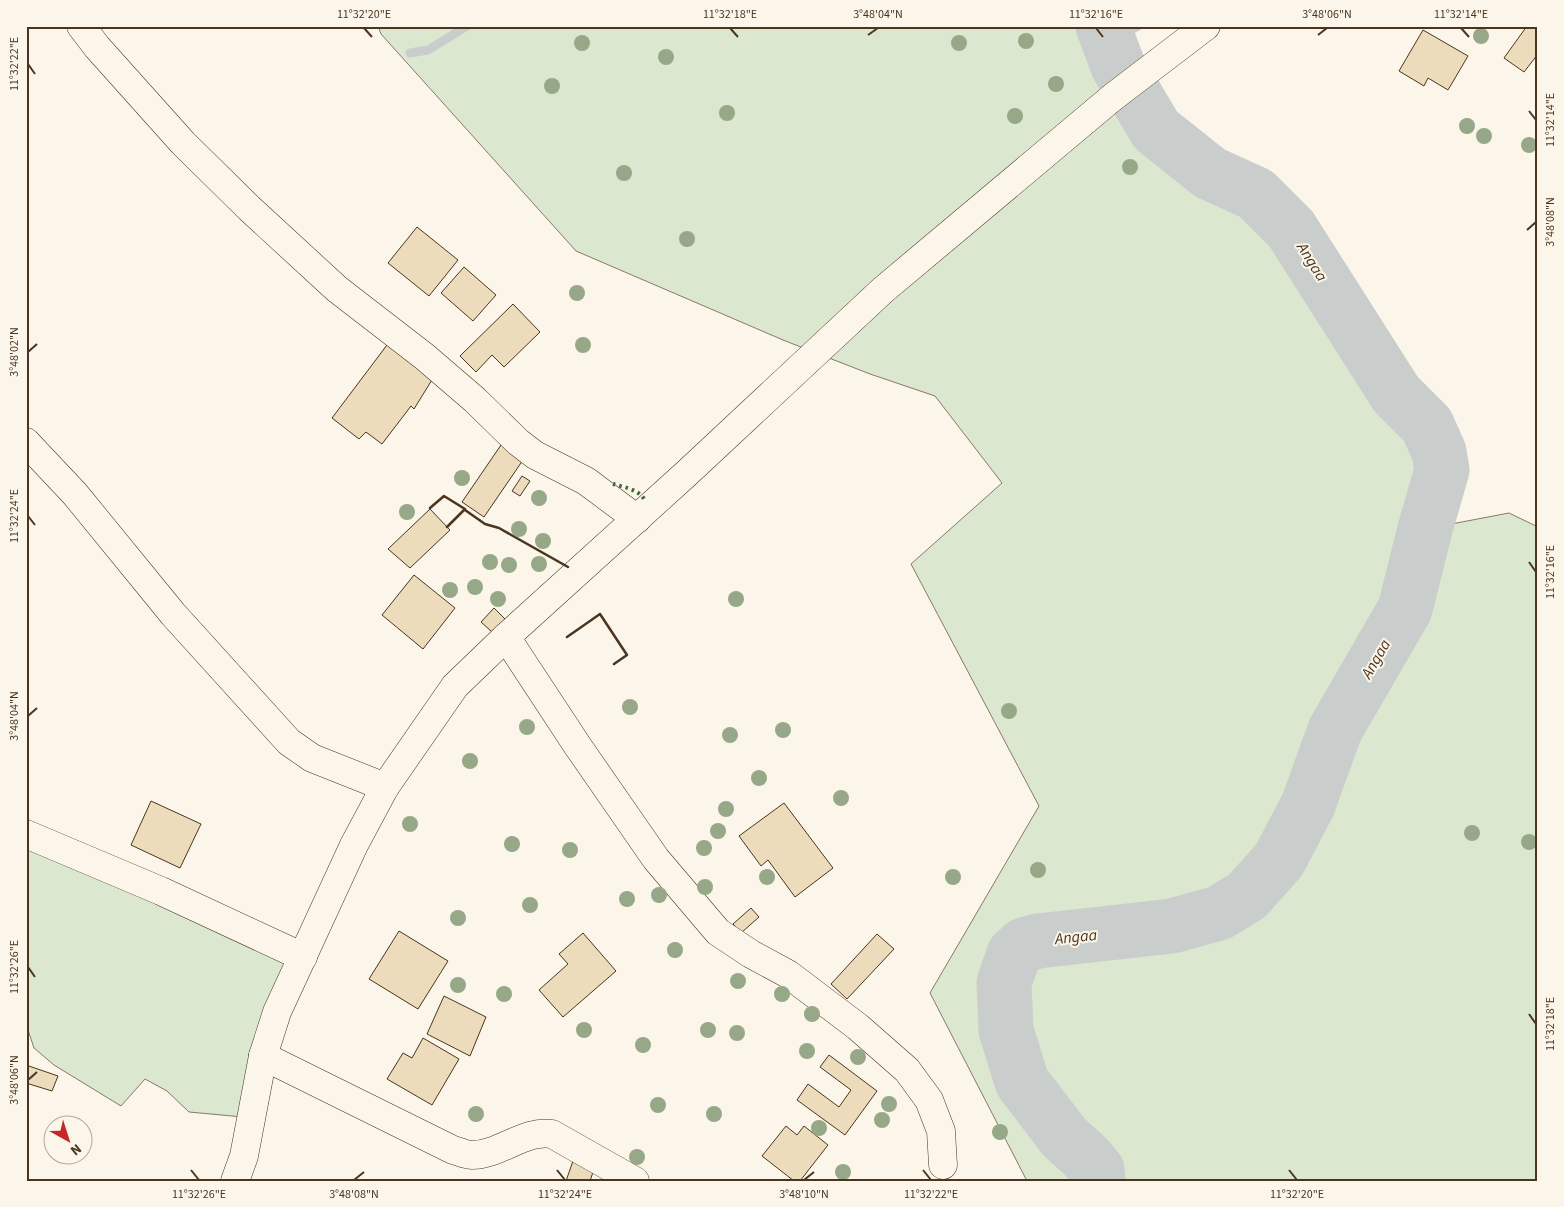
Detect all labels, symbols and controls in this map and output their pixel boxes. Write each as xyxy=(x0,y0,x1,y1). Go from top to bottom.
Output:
text: 11°32'20"E xyxy=(337,6,391,23)
text: 11°32'18"E xyxy=(703,6,757,23)
text: 3°48'04"N xyxy=(853,6,903,23)
text: 11°32'16"E xyxy=(1069,6,1123,23)
text: 3°48'06"N xyxy=(1302,6,1352,23)
text: 11°32'14"E xyxy=(1434,6,1488,23)
text: 11°32'22"E xyxy=(6,37,23,91)
text: 11°32'14"E xyxy=(1542,93,1559,147)
text: 3°48'08"N xyxy=(1542,197,1559,247)
water label: Angaa xyxy=(1291,237,1333,286)
text: 3°48'02"N xyxy=(6,327,23,377)
text: 11°32'24"E xyxy=(6,489,23,543)
text: 11°32'16"E xyxy=(1542,545,1559,599)
water label: Angaa xyxy=(1355,635,1396,684)
text: 3°48'04"N xyxy=(6,691,23,741)
water label: Angaa xyxy=(1053,924,1099,950)
text: 11°32'26"E xyxy=(6,940,23,994)
text: 11°32'18"E xyxy=(1542,997,1559,1051)
text: 3°48'06"N xyxy=(6,1055,23,1105)
north arrow xyxy=(42,1114,92,1164)
text: N xyxy=(66,1139,85,1160)
text: 11°32'26"E xyxy=(172,1186,226,1203)
text: 3°48'08"N xyxy=(329,1186,379,1203)
text: 11°32'24"E xyxy=(538,1186,592,1203)
text: 3°48'10"N xyxy=(779,1186,829,1203)
text: 11°32'22"E xyxy=(904,1186,958,1203)
text: 11°32'20"E xyxy=(1270,1186,1324,1203)

